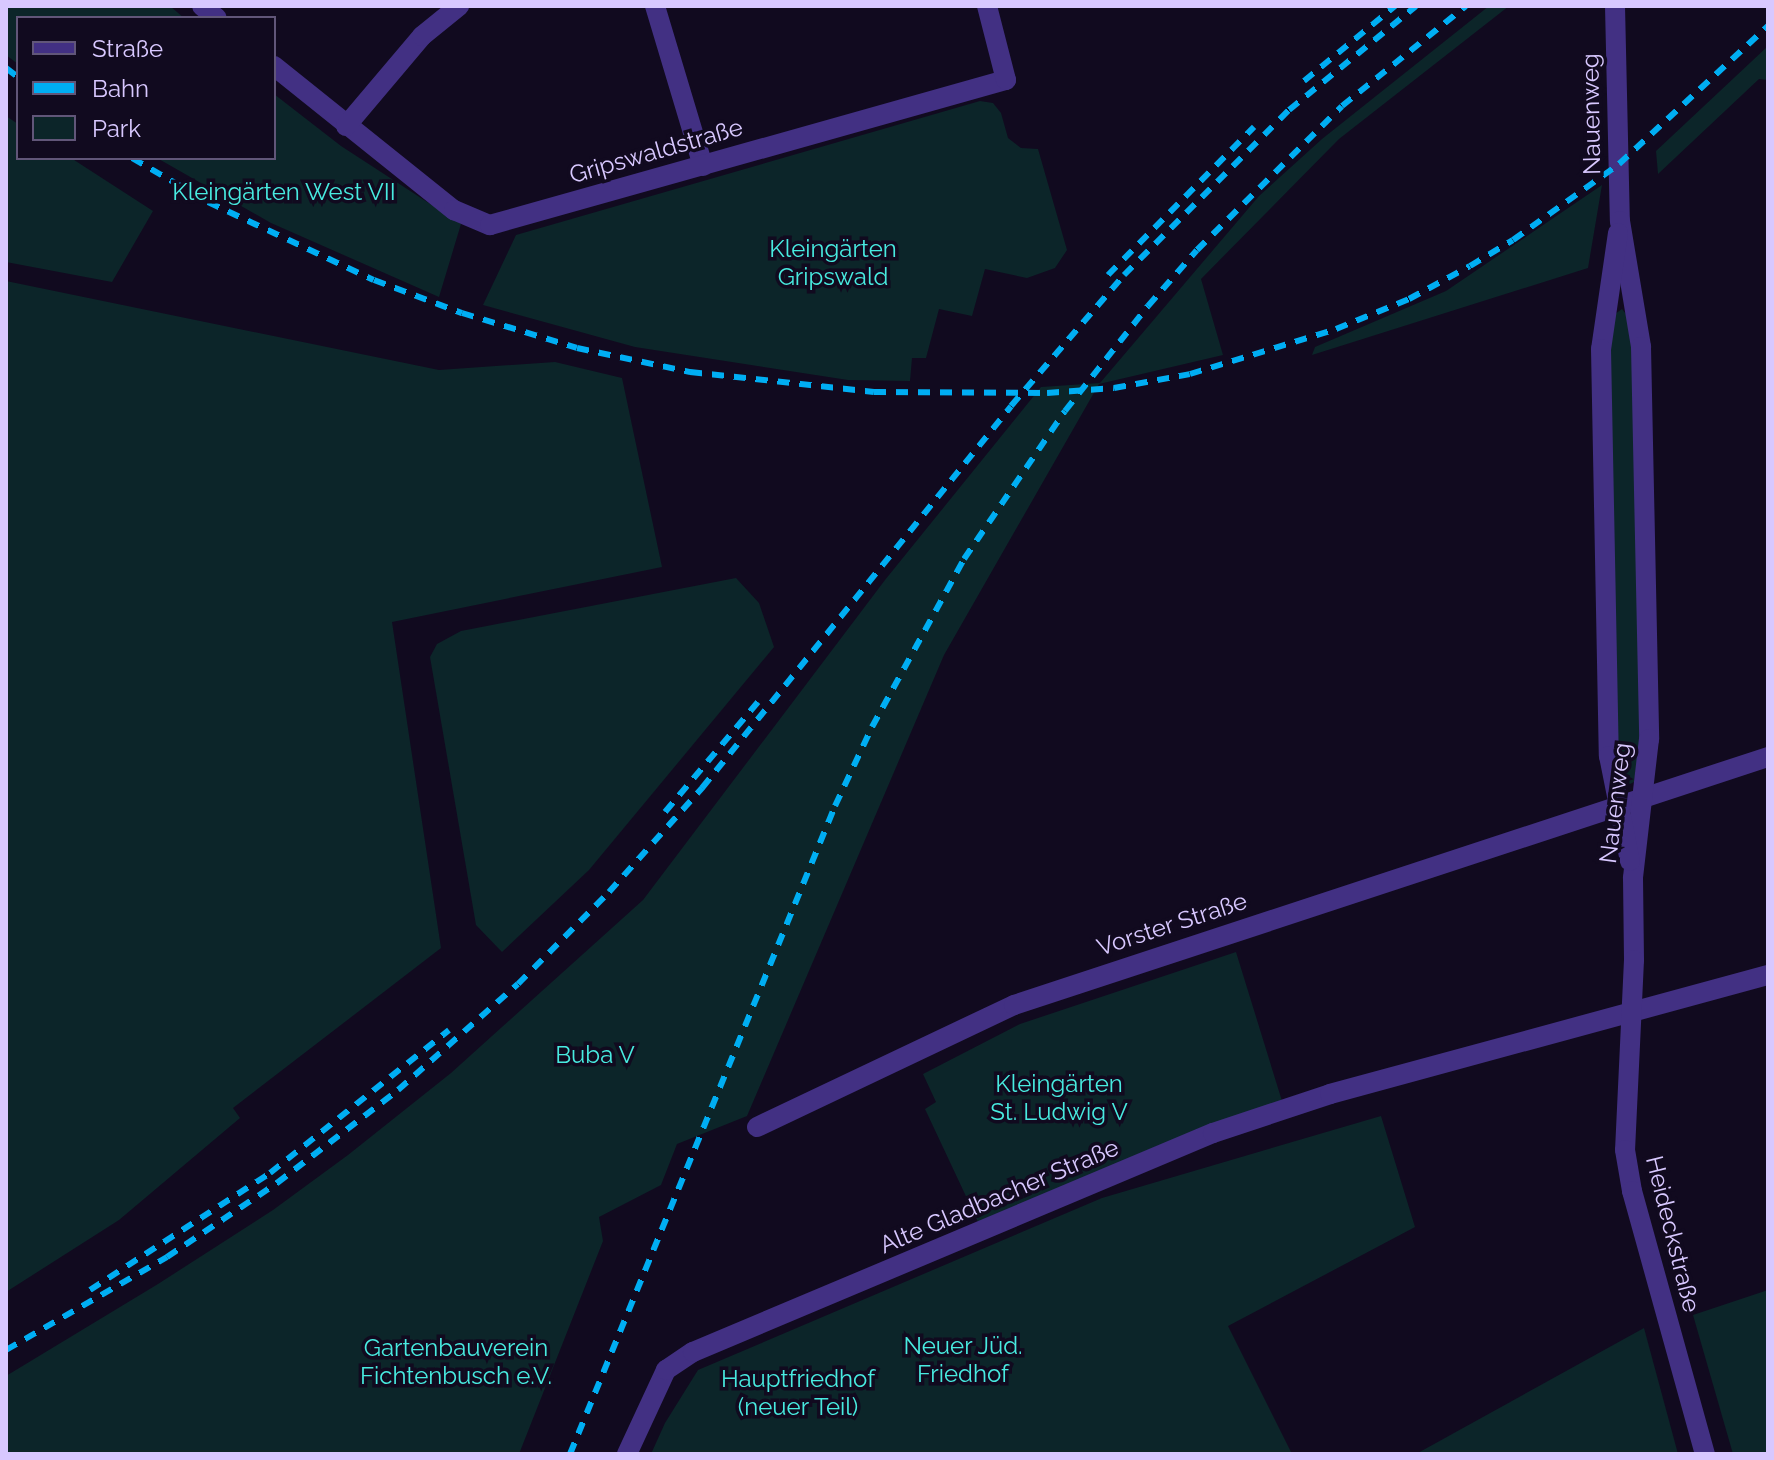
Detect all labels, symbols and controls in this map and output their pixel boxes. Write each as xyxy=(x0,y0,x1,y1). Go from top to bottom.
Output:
legend xyxy=(16,16,276,160)
text: Straße xyxy=(92,34,163,63)
street label: Nauenweg xyxy=(1576,53,1606,175)
text: Bahn xyxy=(92,74,149,103)
street label: Gripswaldstraße xyxy=(566,112,746,190)
text: Park xyxy=(92,114,141,143)
park label: Kleingärten West VII xyxy=(171,178,397,206)
park label: Kleingärten Gripswald xyxy=(769,235,897,291)
street label: Nauenweg xyxy=(1593,741,1637,865)
street label: Vorster Straße xyxy=(1093,886,1251,962)
park label: Buba V xyxy=(555,1041,635,1069)
park label: Kleingärten St. Ludwig V xyxy=(990,1070,1128,1126)
street label: Alte Gladbacher Straße xyxy=(875,1132,1123,1260)
street label: Heideckstraße xyxy=(1640,1153,1706,1315)
park label: Neuer Jüd. Friedhof xyxy=(903,1332,1023,1388)
park label: Gartenbauverein Fichtenbusch e.V. xyxy=(360,1334,552,1390)
park label: Hauptfriedhof (neuer Teil) xyxy=(721,1365,875,1421)

